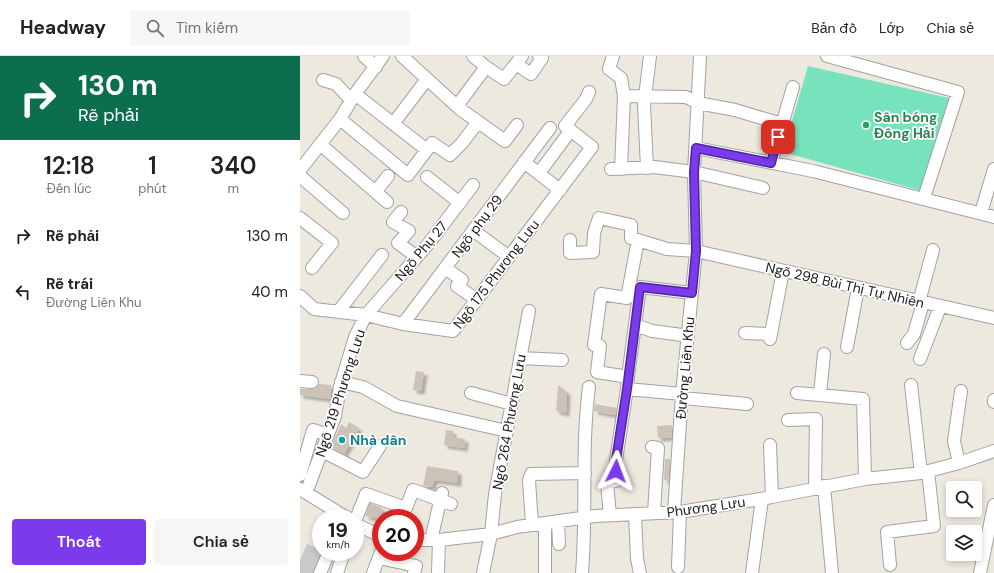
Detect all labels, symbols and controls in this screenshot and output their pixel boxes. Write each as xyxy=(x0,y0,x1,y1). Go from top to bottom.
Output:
search box xyxy=(130,10,410,46)
text: Headway xyxy=(20,15,106,40)
icon: search xyxy=(144,17,166,39)
text: Tìm kiếm xyxy=(176,18,238,38)
text: Bản đồ xyxy=(811,19,857,37)
text: Lớp xyxy=(879,19,904,37)
text: Chia sẻ xyxy=(926,19,974,37)
text: 130 m xyxy=(78,67,158,104)
icon: right xyxy=(12,72,64,124)
text: Rẽ phải xyxy=(78,103,139,127)
place label: Sân bóng Đông Hải xyxy=(874,108,937,142)
pin xyxy=(761,120,795,154)
marker: Sân bóng Đông Hải xyxy=(861,120,871,130)
icon: arrive xyxy=(767,126,789,148)
text: 12:18 xyxy=(44,150,95,181)
text: 1 xyxy=(148,150,157,181)
text: 340 xyxy=(210,150,256,181)
text: Đến lúc xyxy=(47,180,92,197)
text: phút xyxy=(138,180,167,197)
text: m xyxy=(227,180,239,197)
street label: Ngõ phụ 29 xyxy=(447,191,507,261)
street label: Ngõ 175 Phương Lưu xyxy=(449,216,543,332)
street label: Ngõ Phụ 27 xyxy=(391,218,451,284)
icon: right xyxy=(12,225,34,247)
text: Rẽ phải xyxy=(46,226,99,246)
text: 130 m xyxy=(247,226,288,246)
street label: Ngõ 298 Bùi Thị Tự Nhiên xyxy=(764,258,926,312)
text: Rẽ trái xyxy=(46,274,93,294)
icon: left xyxy=(12,281,34,303)
text: 40 m xyxy=(251,282,288,302)
text: Đường Liên Khu xyxy=(46,294,141,311)
street label: Đường Liên Khu xyxy=(672,316,698,420)
street label: Ngõ 219 Phương Lưu xyxy=(311,327,369,459)
street label: Ngõ 264 Phương Lưu xyxy=(488,353,530,491)
place label: Nhà dân xyxy=(350,431,406,449)
marker: Nhà dân xyxy=(337,435,347,445)
position arrow xyxy=(595,450,637,492)
map controls xyxy=(946,481,982,561)
button: search xyxy=(946,481,982,517)
street label: Phương Lưu xyxy=(666,493,746,521)
speed limit sign: 20 xyxy=(372,509,424,561)
text: 19 xyxy=(328,517,348,543)
button: Thoát xyxy=(12,519,146,565)
button: Chia sẻ xyxy=(154,519,288,565)
button: layers xyxy=(946,525,982,561)
text: km/h xyxy=(326,538,350,551)

